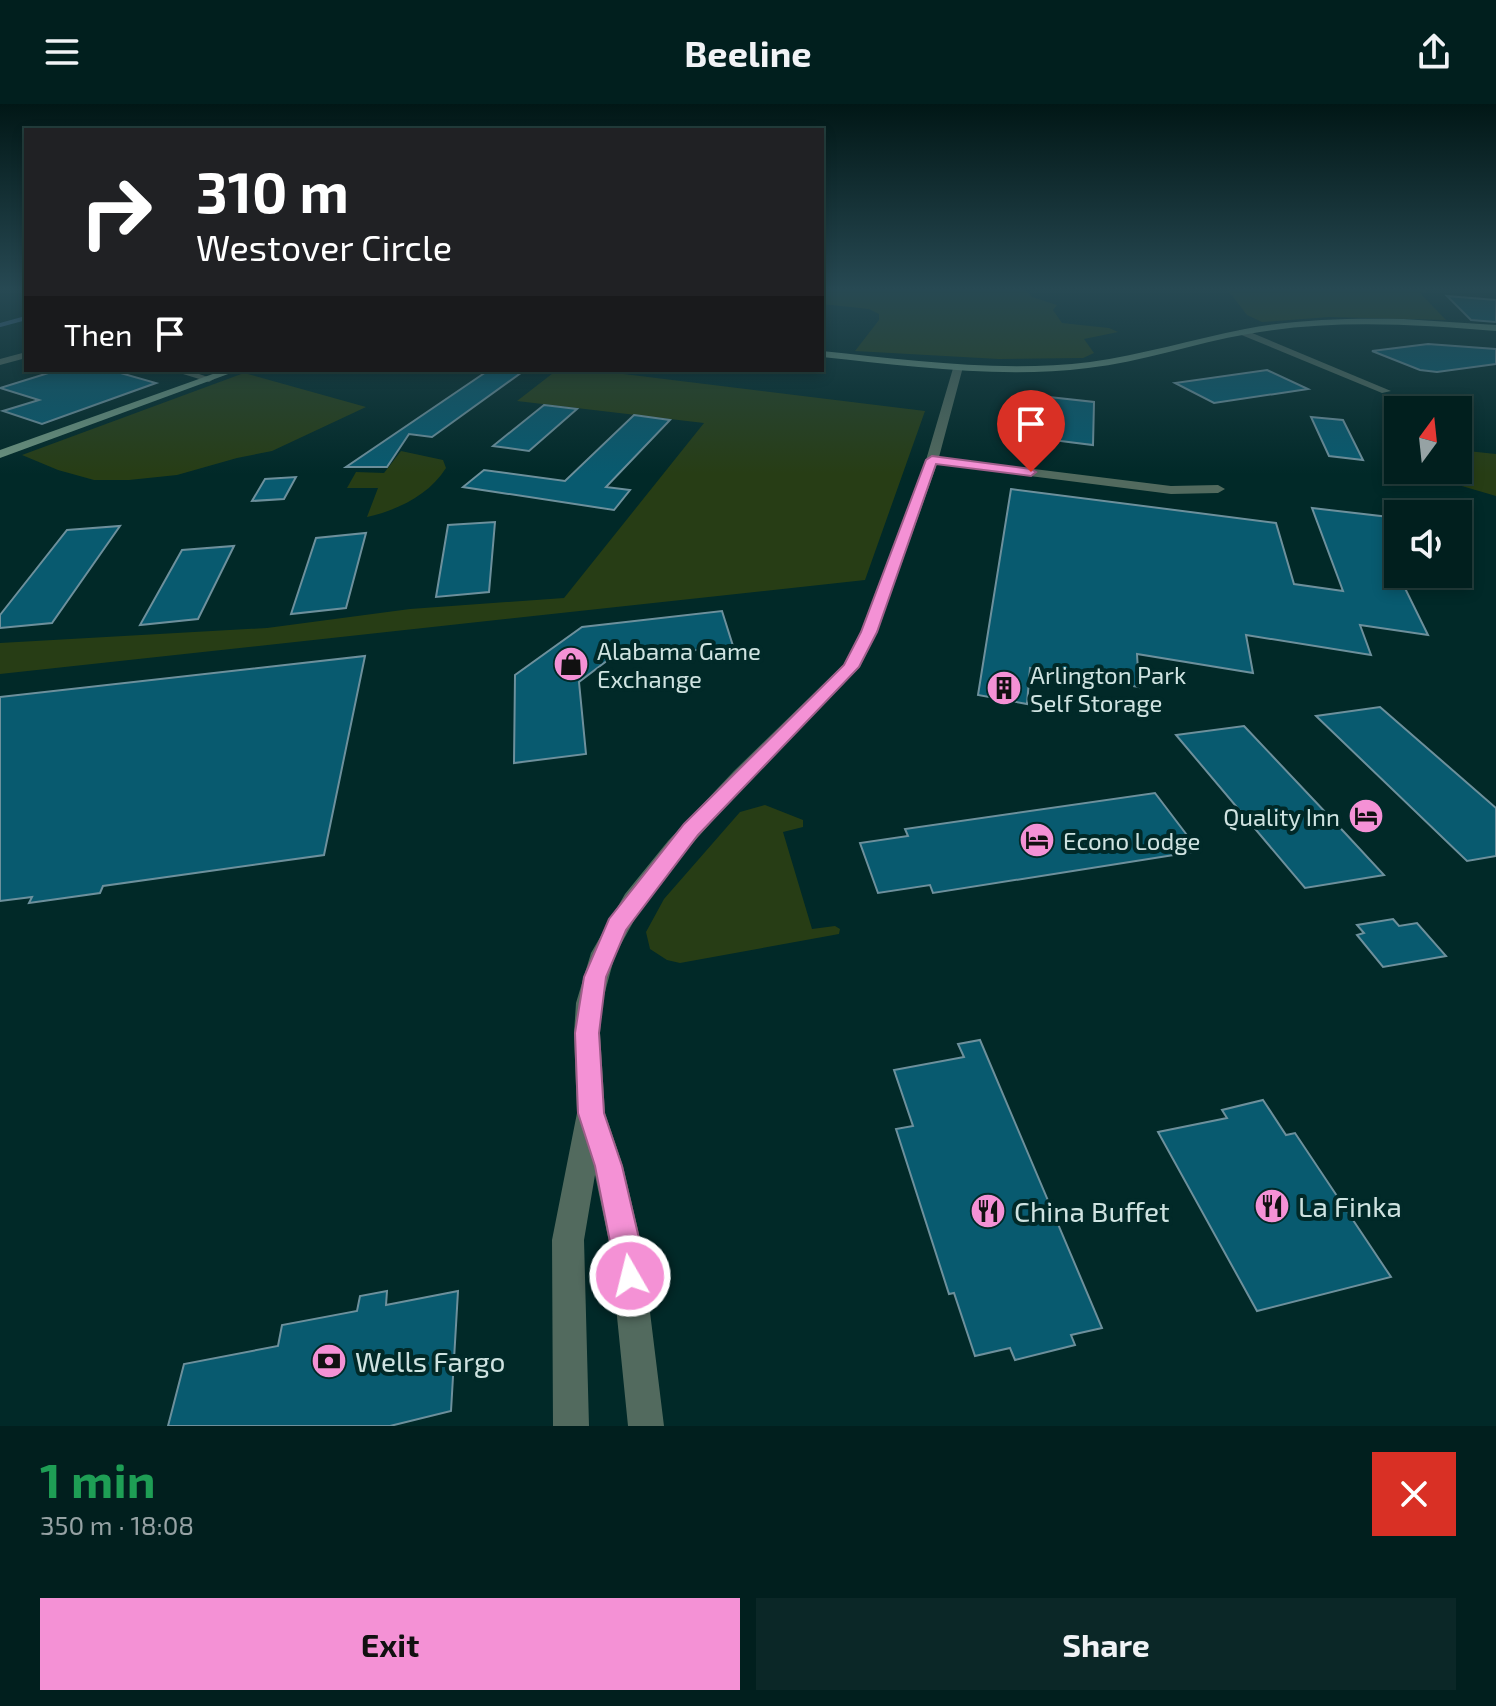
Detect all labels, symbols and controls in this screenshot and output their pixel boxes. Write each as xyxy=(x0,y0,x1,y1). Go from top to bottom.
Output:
icon: menu xyxy=(40,30,84,74)
icon: share xyxy=(1412,30,1456,74)
text: Beeline xyxy=(684,31,812,74)
text: 310 m xyxy=(196,157,349,224)
icon: right xyxy=(64,160,168,264)
text: Westover Circle xyxy=(196,225,452,268)
icon: arrive xyxy=(148,312,192,356)
text: Then xyxy=(64,316,132,352)
pin xyxy=(997,390,1065,472)
north arrow xyxy=(1384,396,1472,484)
map controls xyxy=(1384,396,1472,588)
icon: arrive xyxy=(1009,402,1053,446)
button: sound xyxy=(1384,500,1472,588)
place label: Alabama Game Exchange xyxy=(597,636,761,693)
shop icon: Alabama Game Exchange xyxy=(552,645,590,683)
place label: Arlington Park Self Storage xyxy=(1030,660,1186,717)
building icon: Arlington Park Self Storage xyxy=(985,669,1023,707)
hotel icon: Quality Inn xyxy=(1347,797,1385,835)
place label: Quality Inn xyxy=(1223,802,1340,831)
hotel icon: Econo Lodge xyxy=(1018,821,1056,859)
place label: Econo Lodge xyxy=(1063,826,1200,855)
restaurant icon: La Finka xyxy=(1253,1187,1291,1225)
place label: La Finka xyxy=(1298,1189,1402,1223)
restaurant icon: China Buffet xyxy=(969,1192,1007,1230)
place label: China Buffet xyxy=(1014,1194,1170,1228)
position arrow xyxy=(588,1234,672,1318)
bank icon: Wells Fargo xyxy=(310,1342,348,1380)
place label: Wells Fargo xyxy=(355,1344,506,1378)
text: 1 min xyxy=(40,1450,156,1508)
button: close xyxy=(1372,1452,1456,1536)
text: 350 m · 18:08 xyxy=(40,1509,194,1540)
button: Exit xyxy=(40,1598,740,1690)
button: Share xyxy=(756,1598,1456,1690)

